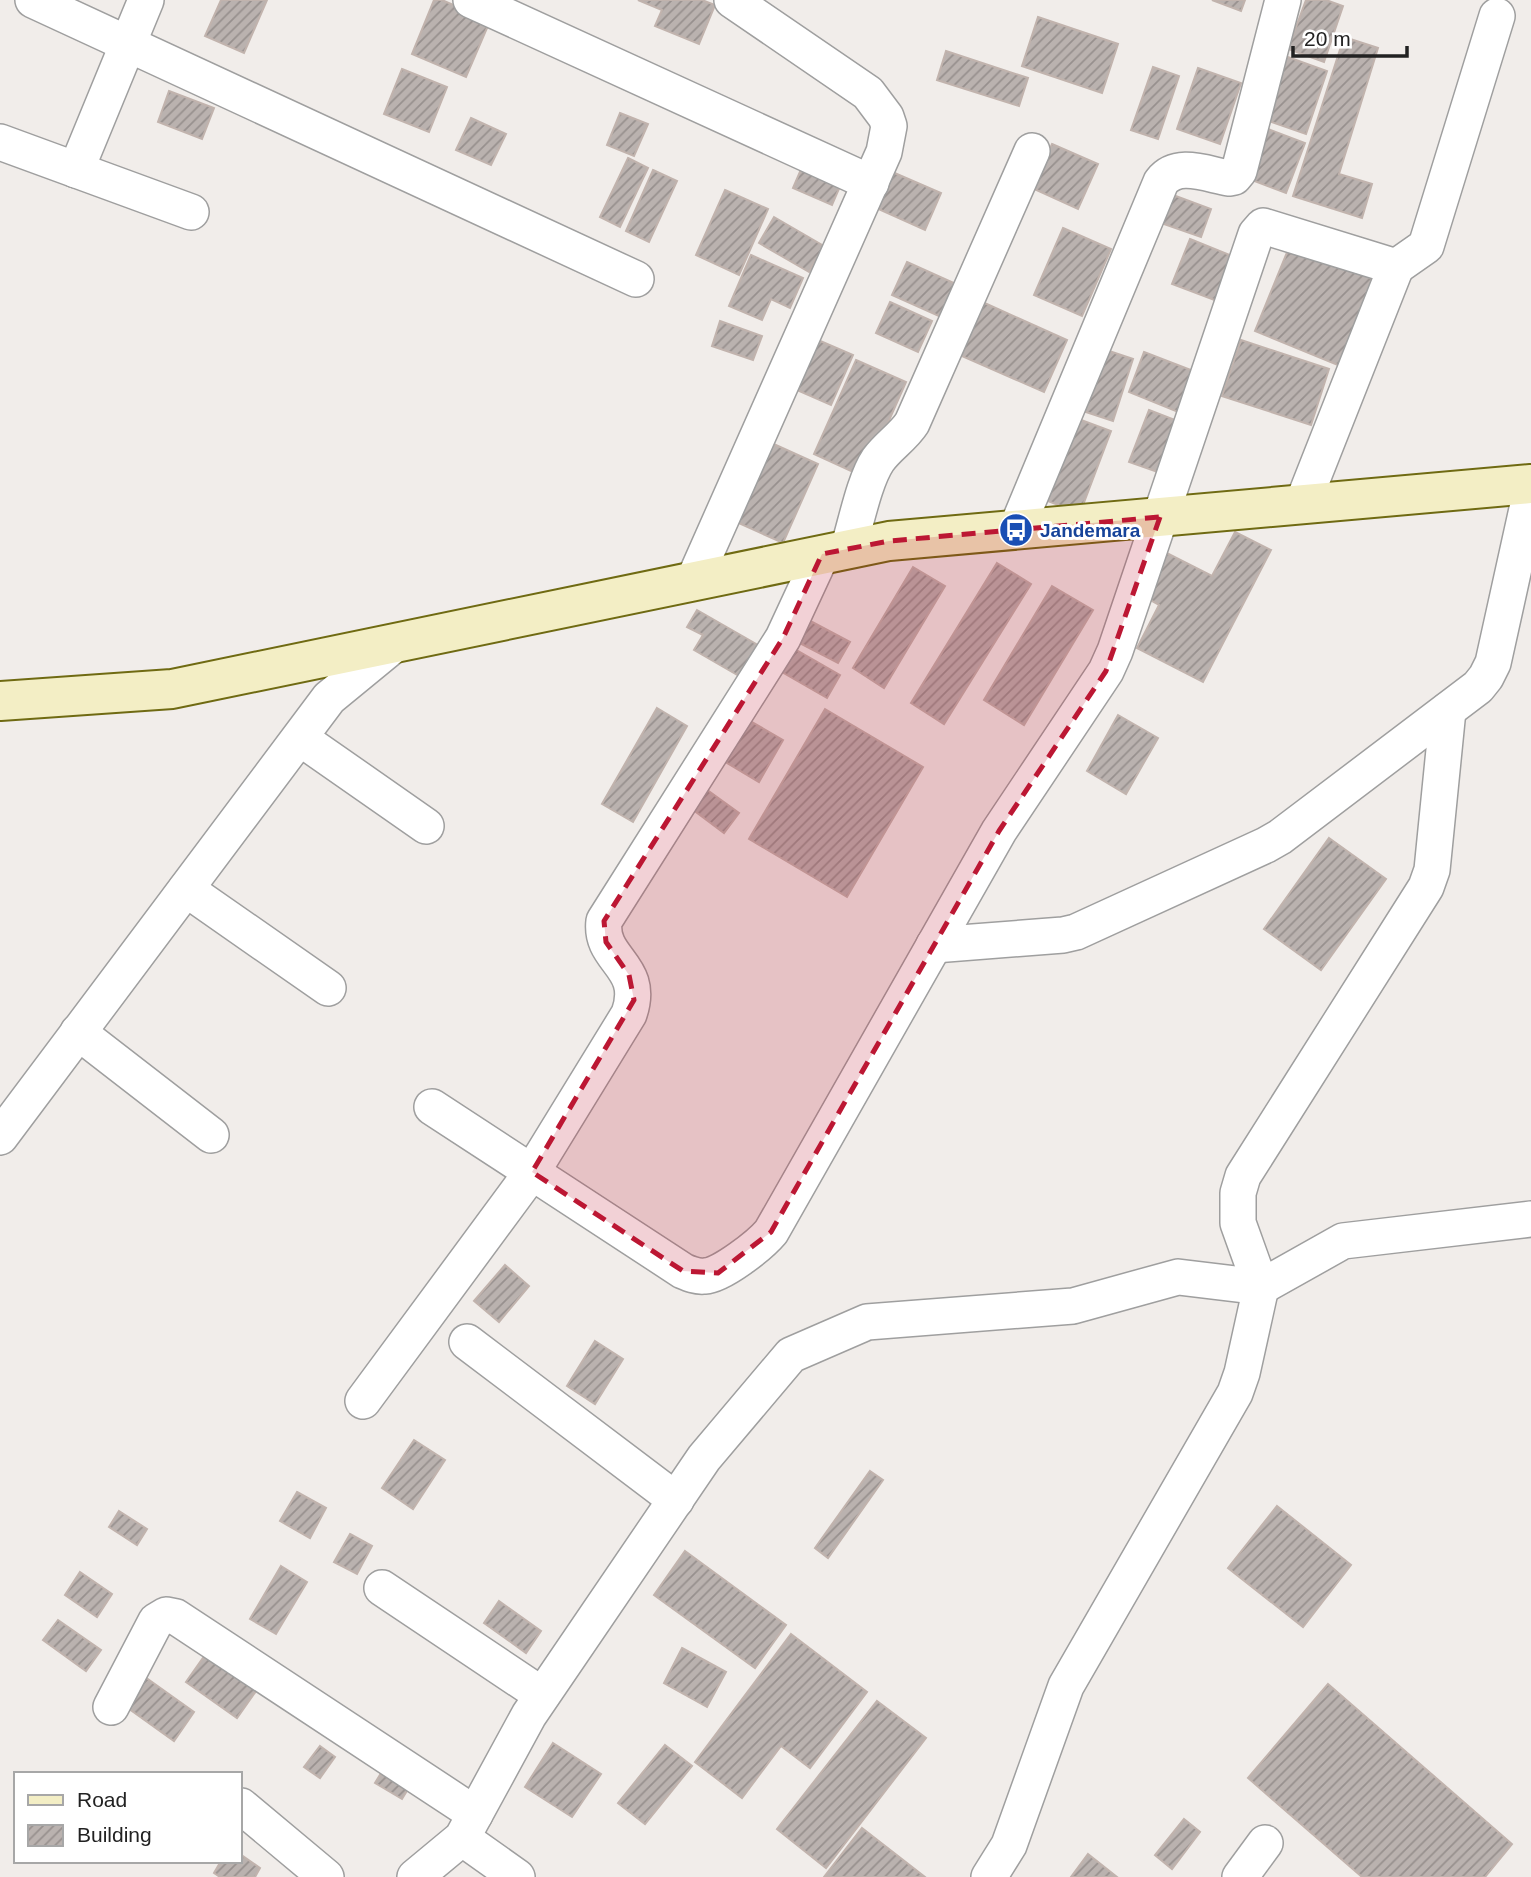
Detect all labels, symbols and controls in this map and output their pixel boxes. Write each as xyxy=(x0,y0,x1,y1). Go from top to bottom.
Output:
scale bar xyxy=(1293,14,1407,58)
text: 20 m xyxy=(1304,27,1351,50)
bus stop icon: Jandemara xyxy=(997,511,1035,549)
place label: Jandemara xyxy=(1040,520,1141,541)
legend xyxy=(14,1772,242,1863)
text: Road xyxy=(77,1788,127,1811)
text: Building xyxy=(77,1823,152,1846)

